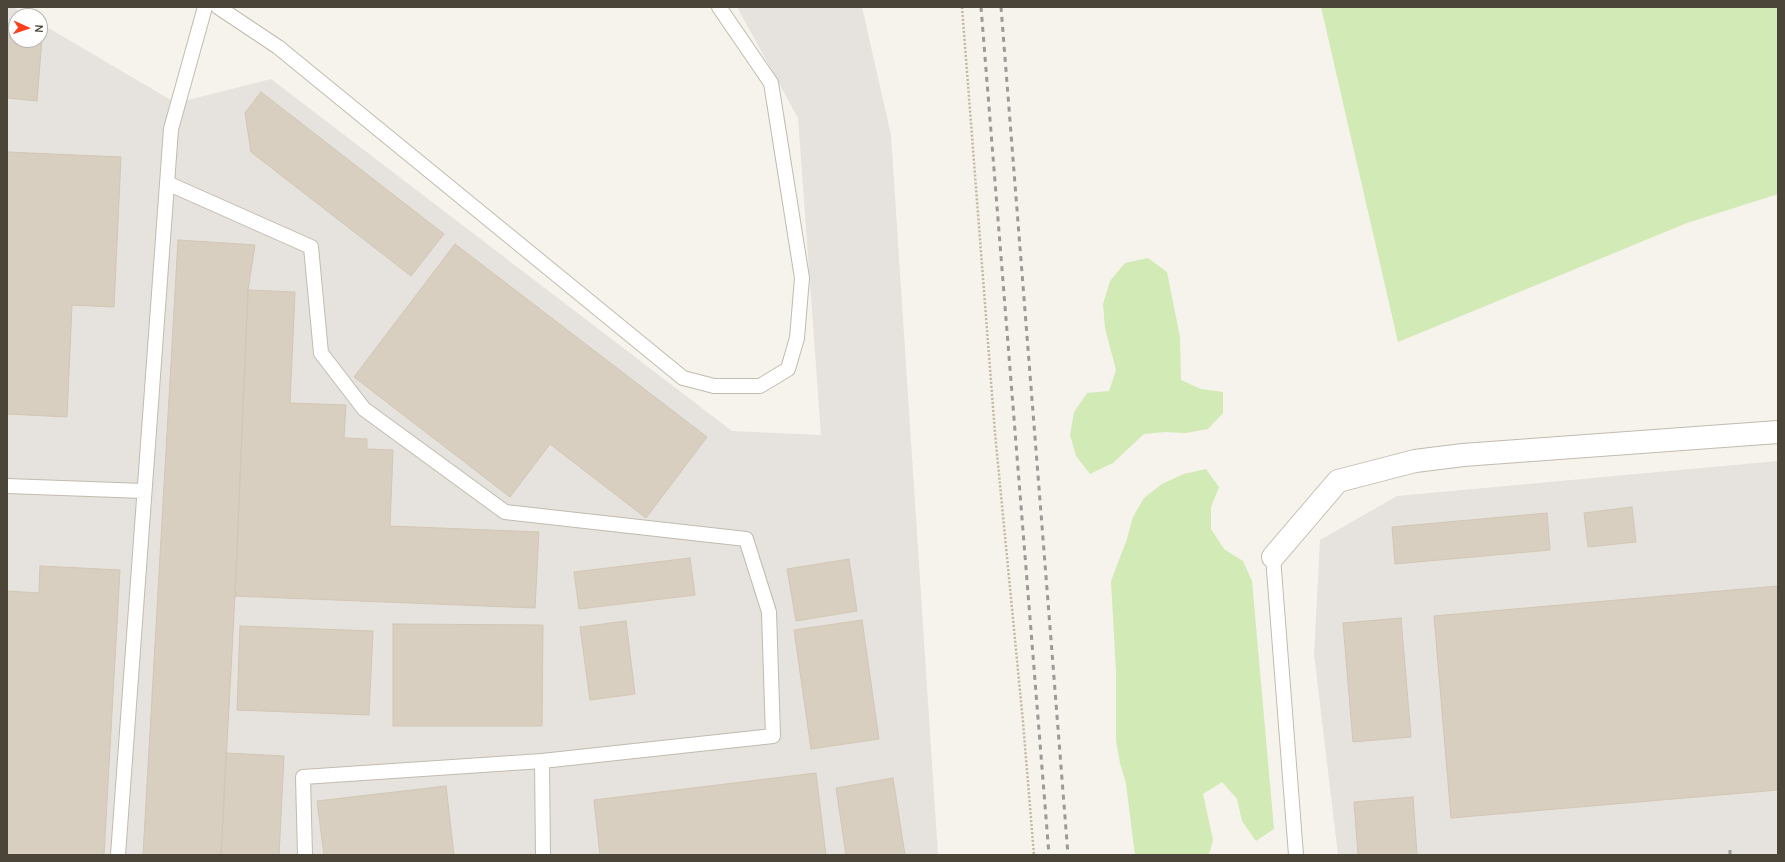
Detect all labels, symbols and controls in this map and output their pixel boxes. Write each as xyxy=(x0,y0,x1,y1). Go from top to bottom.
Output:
north arrow xyxy=(8,8,48,48)
text: N xyxy=(32,24,47,33)

